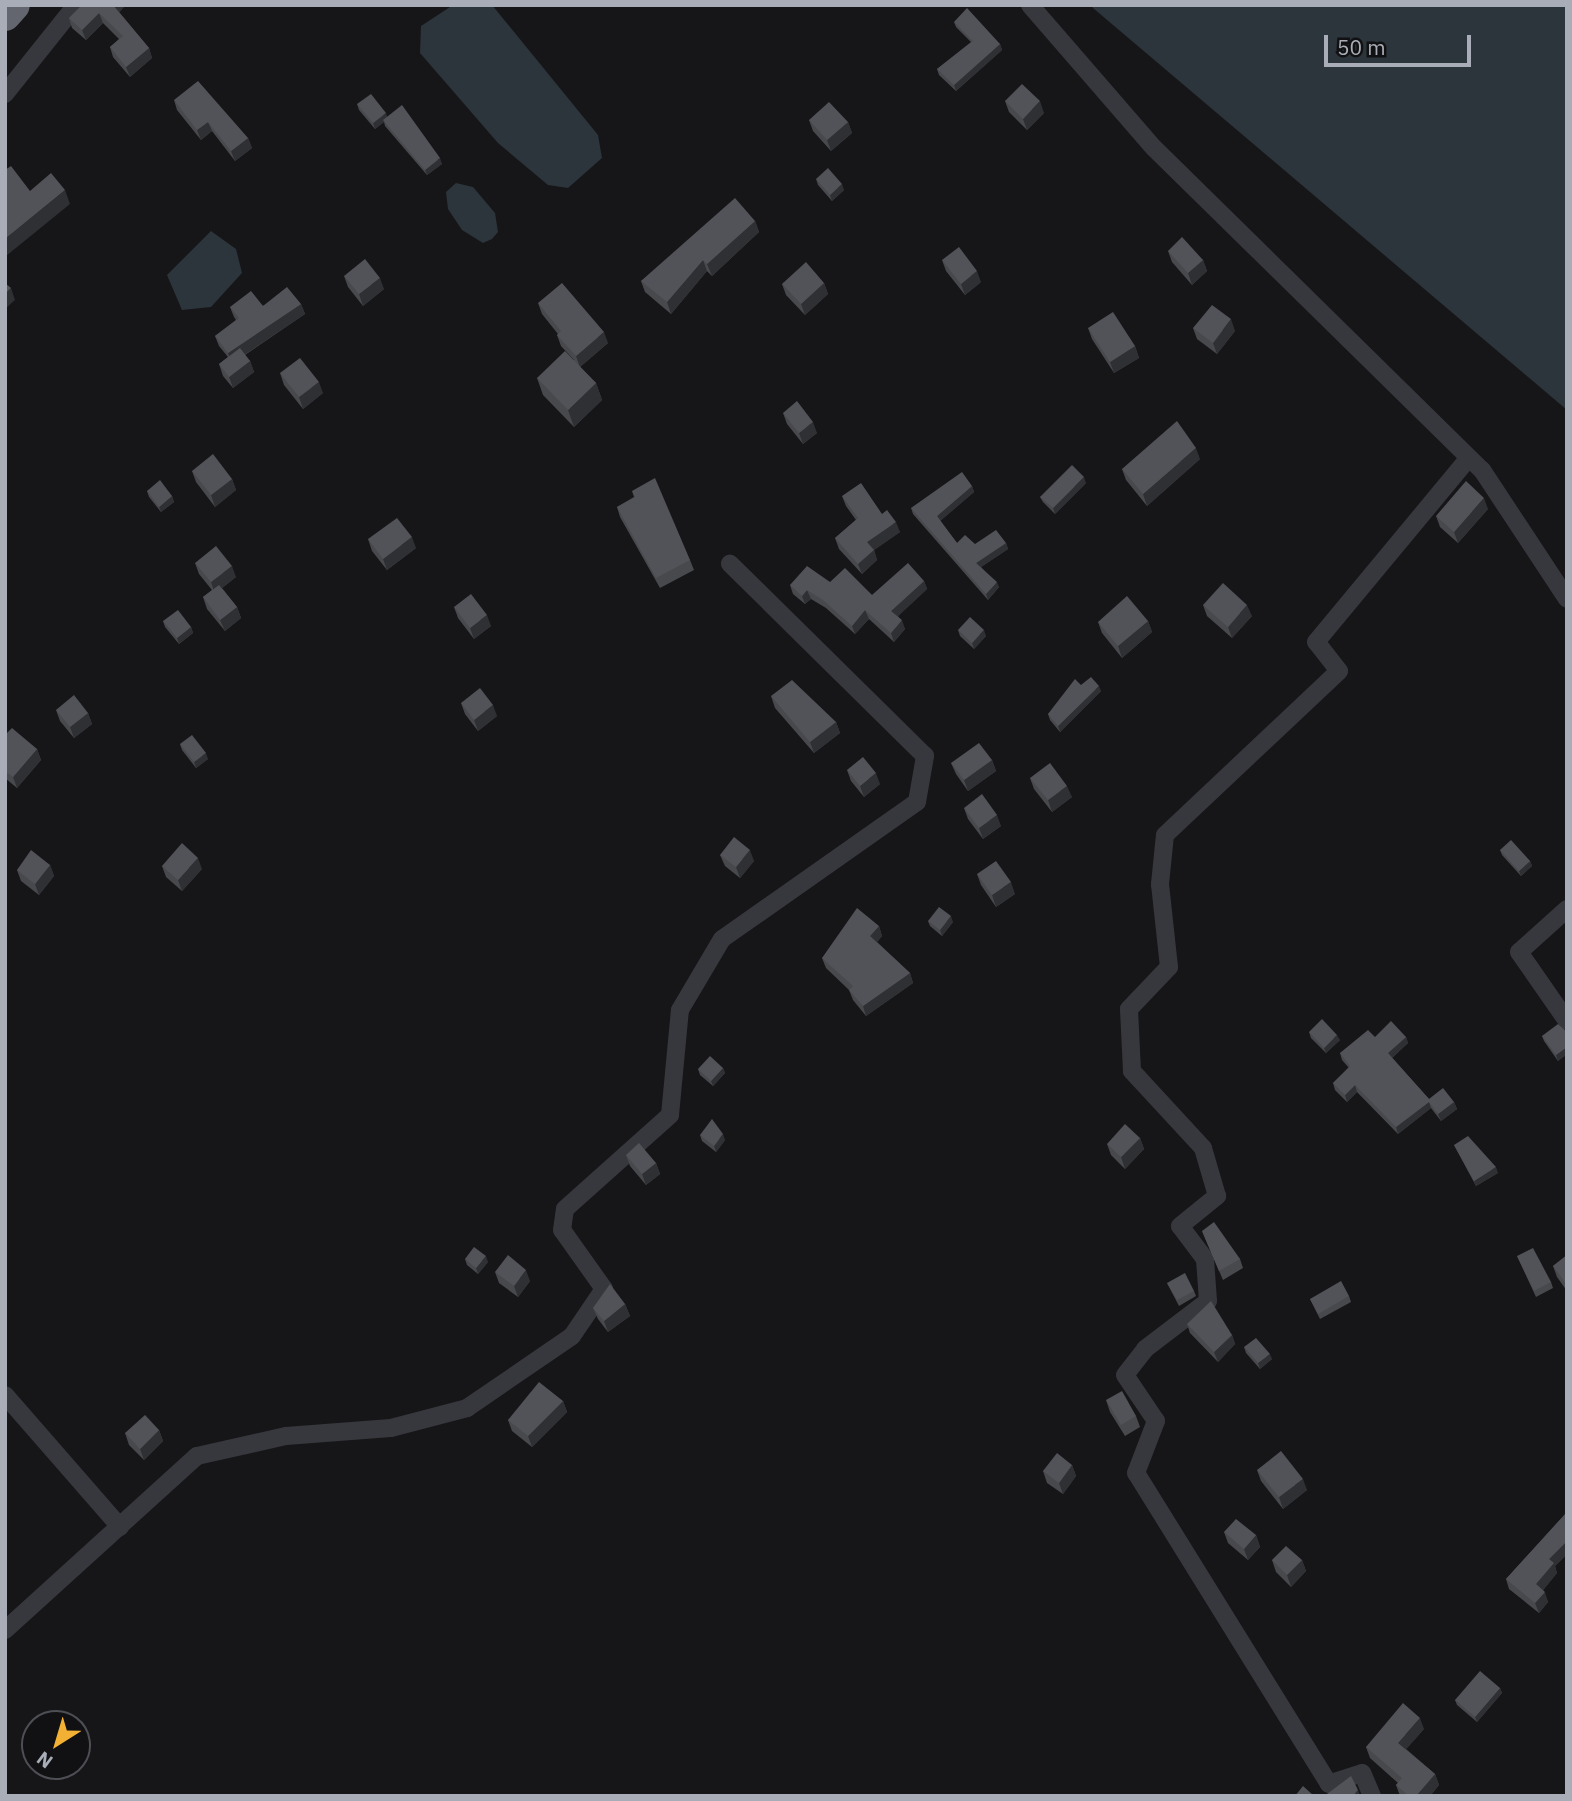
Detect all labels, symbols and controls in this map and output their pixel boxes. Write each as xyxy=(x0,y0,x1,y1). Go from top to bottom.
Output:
scale bar xyxy=(1327,21,1474,65)
text: 50 m xyxy=(1337,33,1386,61)
north arrow xyxy=(21,1710,91,1780)
text: N xyxy=(32,1746,57,1774)

